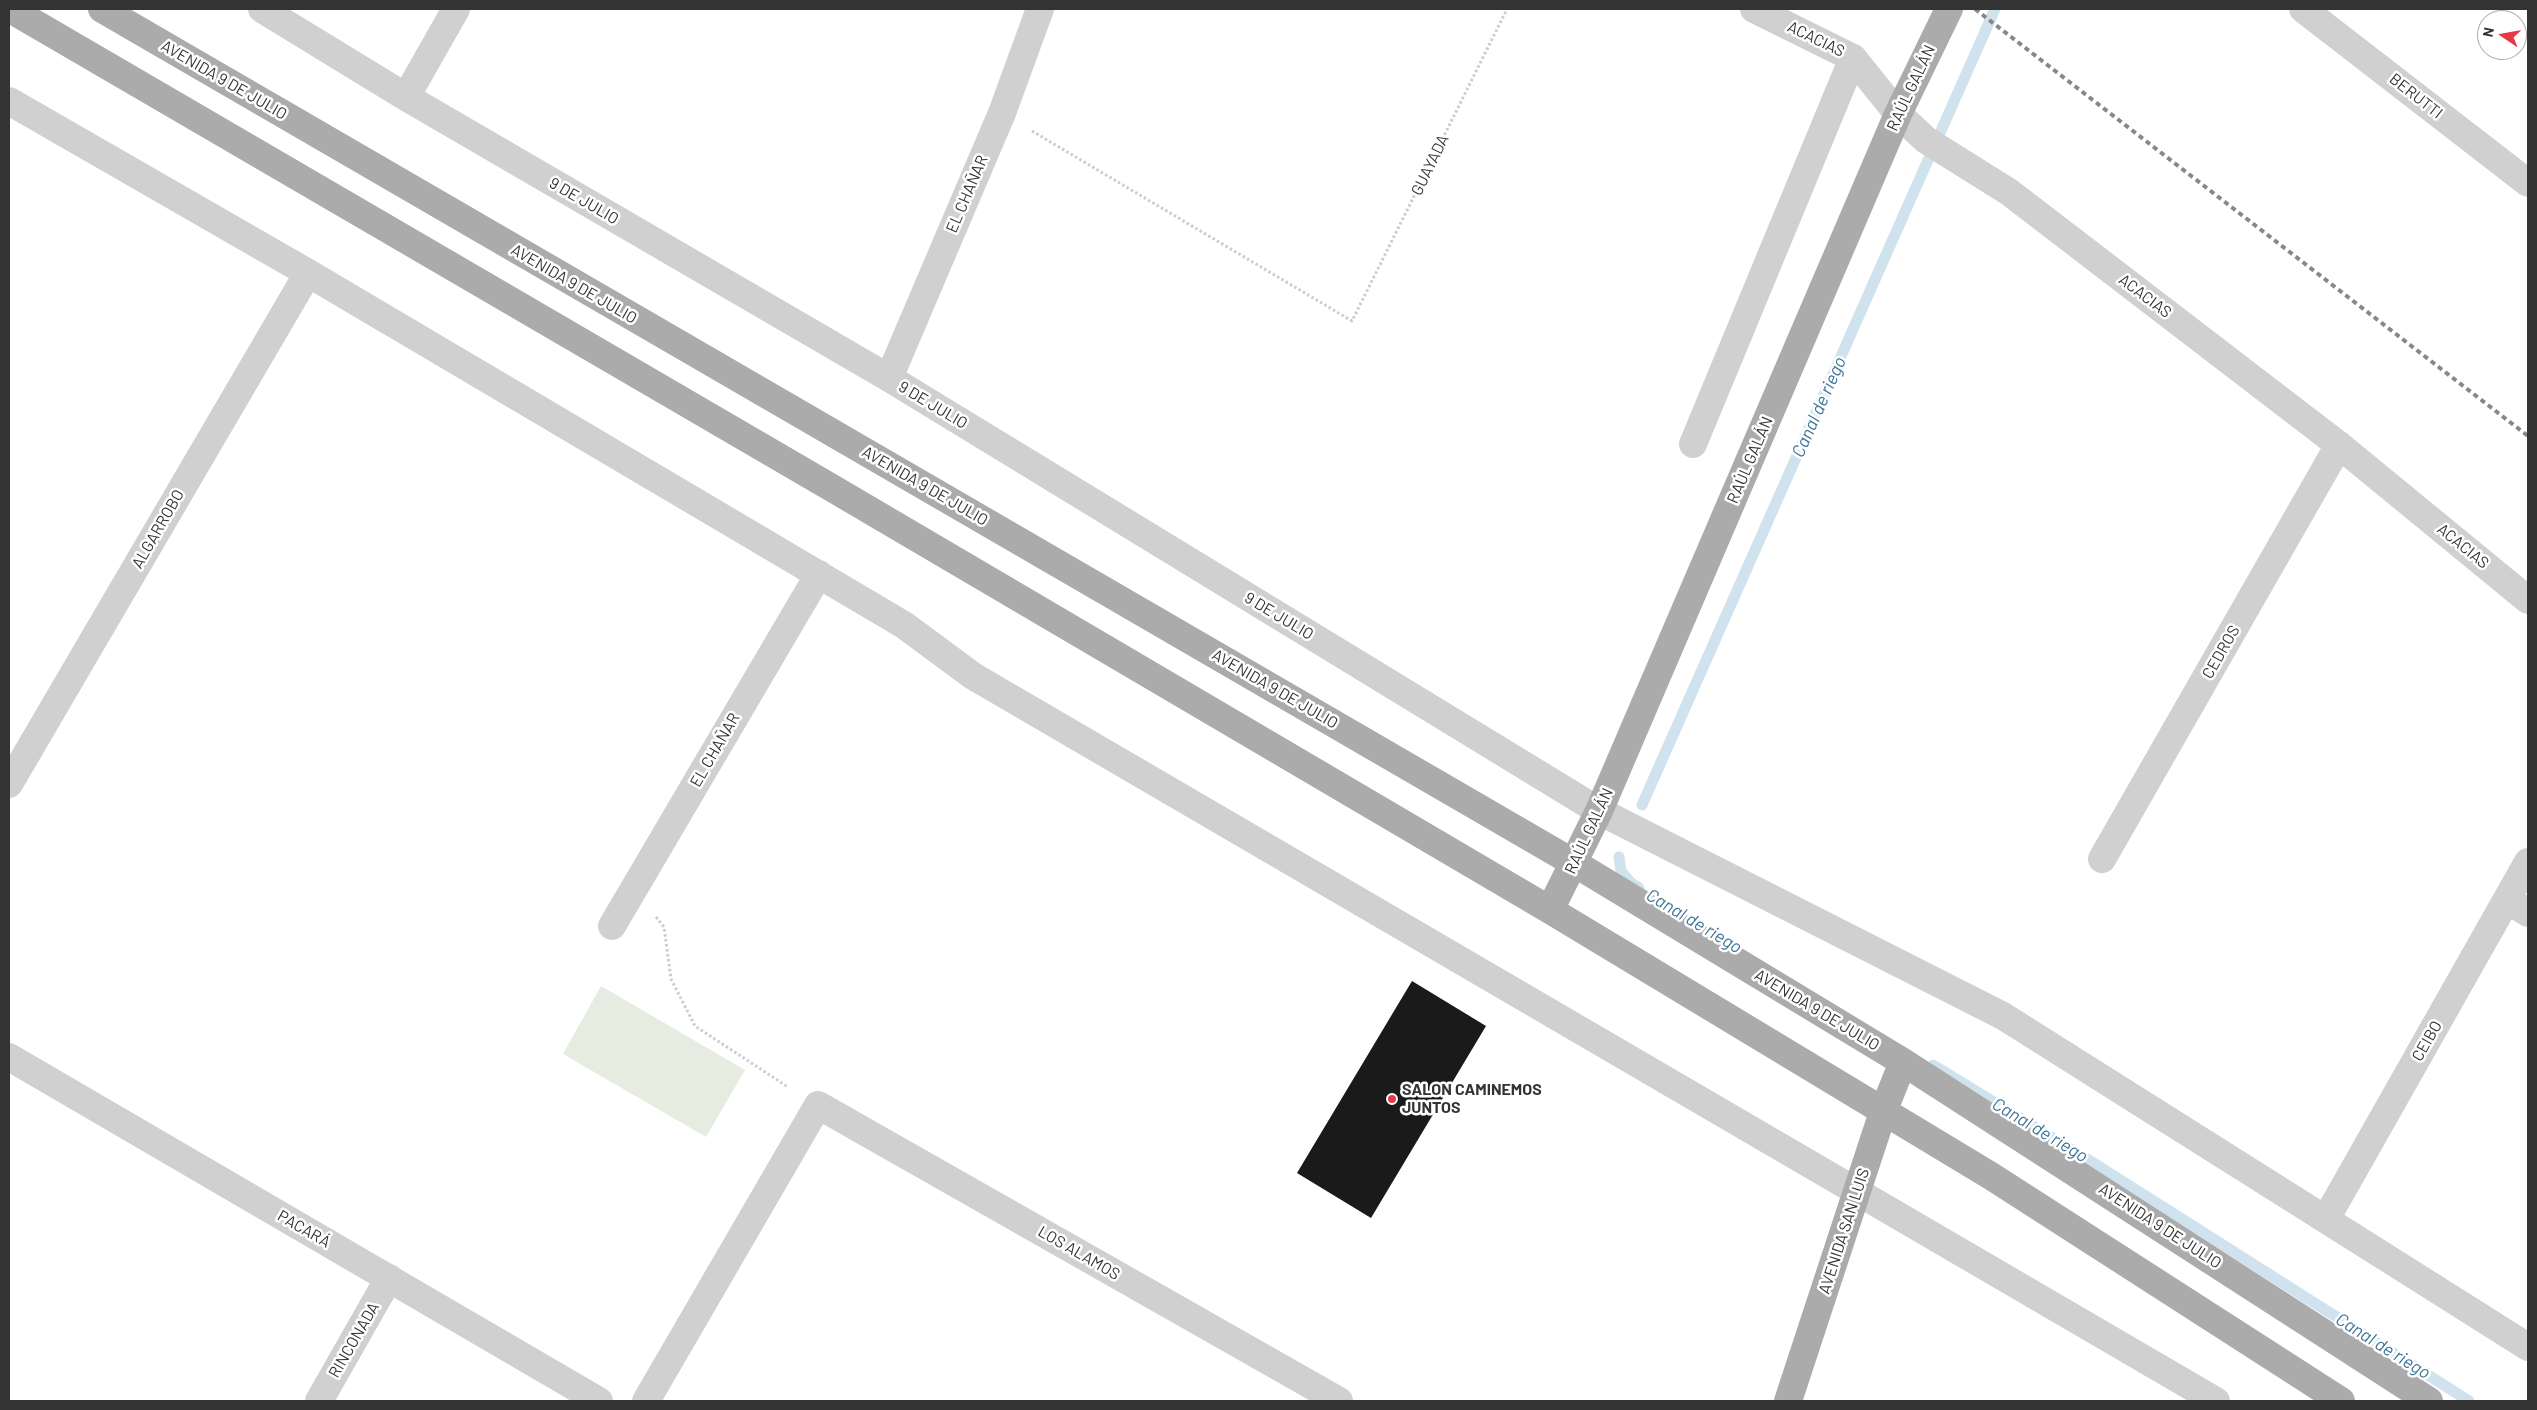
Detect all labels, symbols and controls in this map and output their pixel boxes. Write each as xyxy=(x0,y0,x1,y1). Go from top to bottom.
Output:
north arrow xyxy=(2477,10,2527,60)
street label: ACACIAS xyxy=(1784,17,1848,61)
text: N xyxy=(2479,26,2497,38)
street label: AVENIDA 9 DE JULIO xyxy=(158,36,290,124)
street label: RAÚL GALÁN xyxy=(1883,42,1939,134)
street label: BERUTTI xyxy=(2386,69,2446,123)
street label: GUAYADA xyxy=(1407,131,1453,199)
street label: EL CHAÑAR xyxy=(942,152,992,236)
street label: 9 DE JULIO xyxy=(546,173,622,229)
street label: AVENIDA 9 DE JULIO xyxy=(508,240,640,328)
street label: ACACIAS xyxy=(2115,270,2175,322)
water label: Canal de riego xyxy=(1787,353,1851,461)
street label: 9 DE JULIO xyxy=(895,377,971,433)
street label: RAÚL GALÁN xyxy=(1723,414,1777,506)
street label: AVENIDA 9 DE JULIO xyxy=(859,442,991,530)
street label: ALGARROBO xyxy=(128,486,188,572)
street label: ACACIAS xyxy=(2433,519,2493,573)
street label: 9 DE JULIO xyxy=(1241,588,1317,644)
street label: CEDROS xyxy=(2198,622,2244,682)
street label: AVENIDA 9 DE JULIO xyxy=(1209,645,1341,733)
street label: EL CHAÑAR xyxy=(686,710,744,790)
street label: RAÚL GALÁN xyxy=(1561,785,1617,877)
water label: Canal de riego xyxy=(1642,884,1746,958)
street label: AVENIDA 9 DE JULIO xyxy=(1751,965,1883,1055)
street label: CEIBO xyxy=(2408,1017,2446,1065)
place label: SALON CAMINEMOS JUNTOS xyxy=(1402,1080,1542,1118)
marker: SALON CAMINEMOS JUNTOS xyxy=(1386,1093,1398,1105)
water label: Canal de riego xyxy=(1988,1093,2092,1167)
street label: AVENIDA SAN LUIS xyxy=(1815,1166,1873,1296)
street label: AVENIDA 9 DE JULIO xyxy=(2095,1179,2225,1273)
street label: PACARÁ xyxy=(274,1206,334,1252)
street label: LOS ALAMOS xyxy=(1035,1222,1123,1284)
street label: RINCONADA xyxy=(325,1299,383,1381)
water label: Canal de riego xyxy=(2332,1308,2434,1384)

